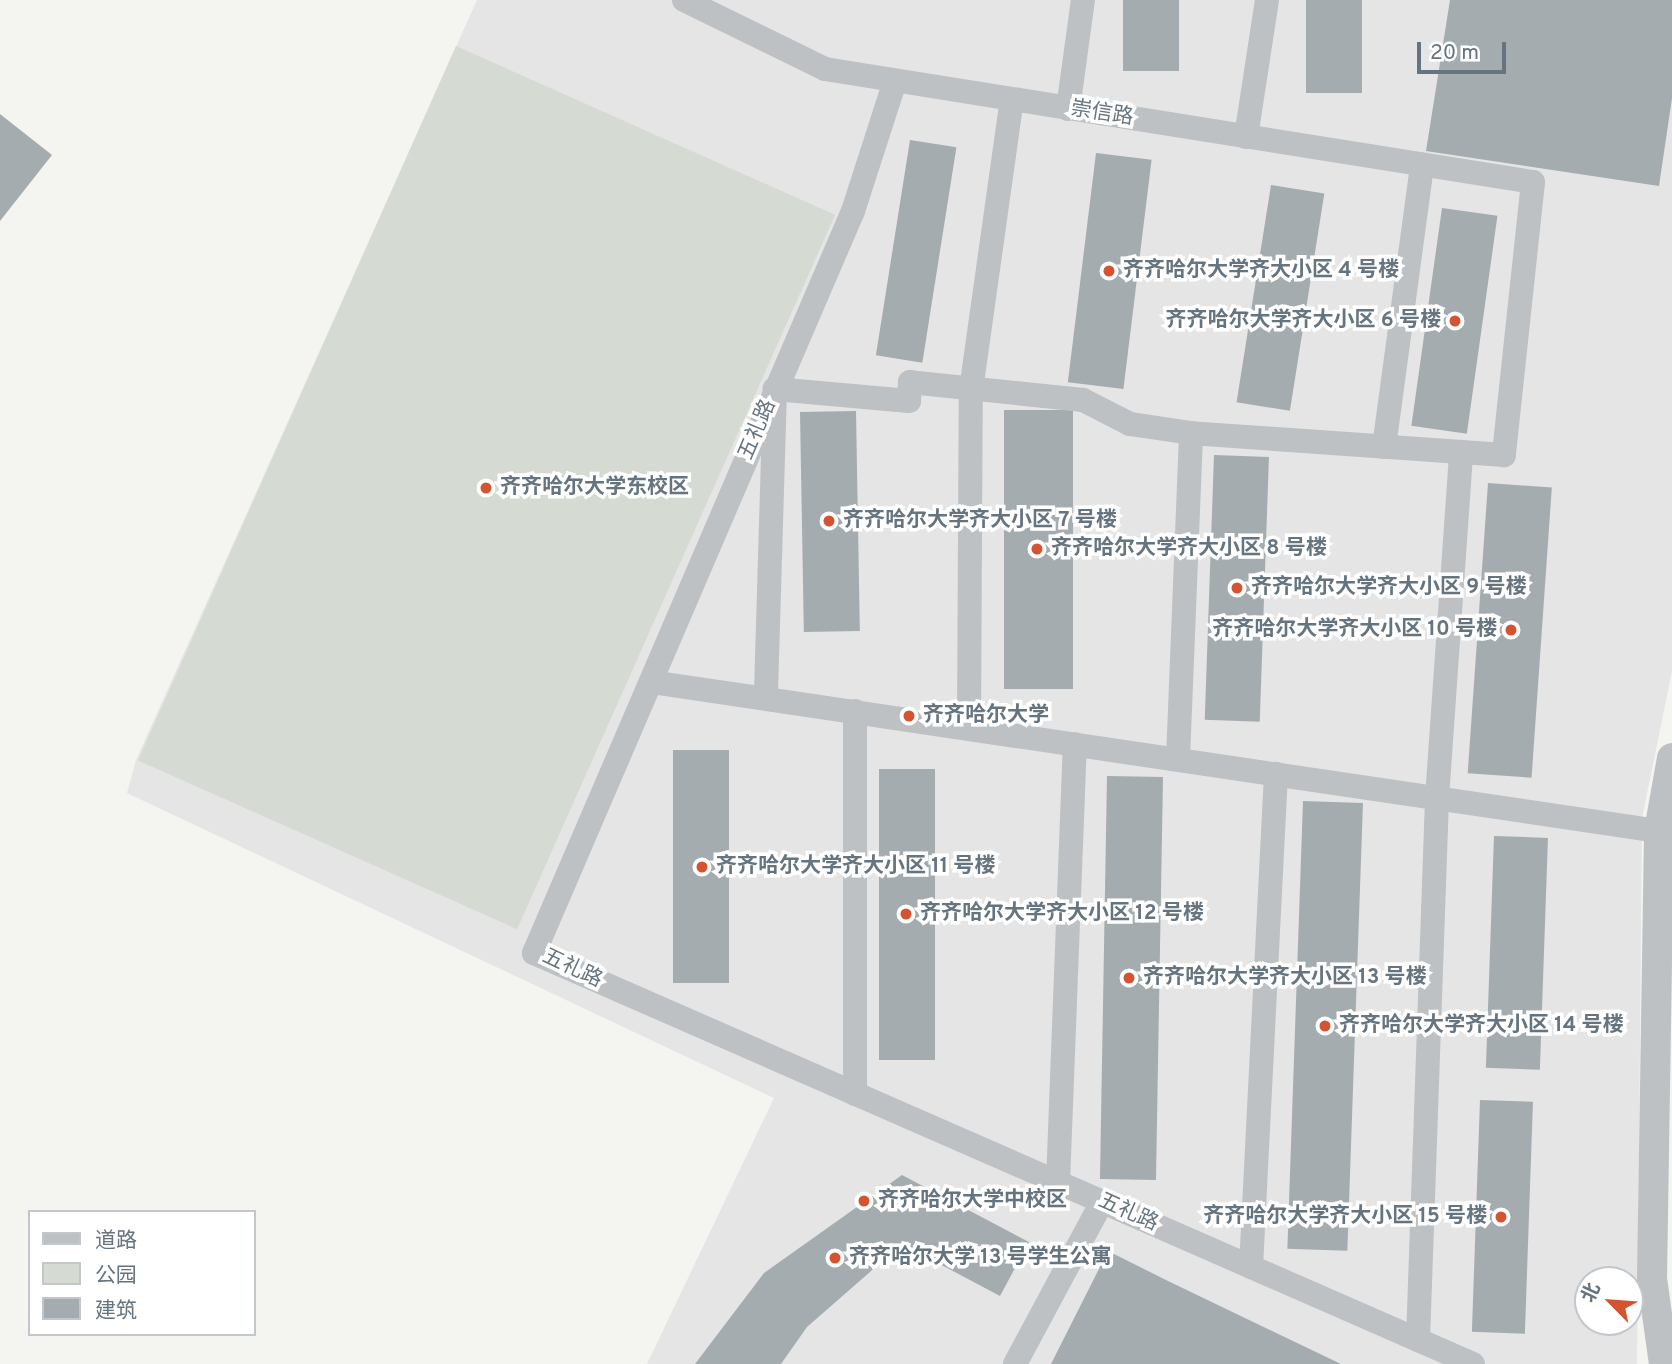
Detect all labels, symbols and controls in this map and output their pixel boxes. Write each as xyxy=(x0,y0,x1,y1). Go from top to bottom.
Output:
scale bar xyxy=(1420,28,1509,72)
text: 20 m xyxy=(1430,40,1479,67)
street label: 崇信路 xyxy=(1069,97,1135,131)
place label: 齐齐哈尔大学齐大小区 4 号楼 xyxy=(1123,258,1399,284)
marker: 齐齐哈尔大学齐大小区 4 号楼 xyxy=(1101,263,1117,279)
place label: 齐齐哈尔大学齐大小区 6 号楼 xyxy=(1166,308,1441,334)
marker: 齐齐哈尔大学齐大小区 6 号楼 xyxy=(1447,313,1463,329)
street label: 五礼路 xyxy=(734,396,782,464)
place label: 齐齐哈尔大学东校区 xyxy=(500,475,689,501)
marker: 齐齐哈尔大学东校区 xyxy=(478,480,494,496)
place label: 齐齐哈尔大学齐大小区 7 号楼 xyxy=(843,508,1117,534)
marker: 齐齐哈尔大学齐大小区 7 号楼 xyxy=(821,513,837,529)
place label: 齐齐哈尔大学齐大小区 8 号楼 xyxy=(1051,536,1327,562)
marker: 齐齐哈尔大学齐大小区 8 号楼 xyxy=(1029,541,1045,557)
place label: 齐齐哈尔大学齐大小区 9 号楼 xyxy=(1251,575,1526,601)
marker: 齐齐哈尔大学齐大小区 9 号楼 xyxy=(1229,580,1245,596)
place label: 齐齐哈尔大学齐大小区 10 号楼 xyxy=(1212,617,1497,643)
marker: 齐齐哈尔大学齐大小区 10 号楼 xyxy=(1503,622,1519,638)
place label: 齐齐哈尔大学 xyxy=(923,703,1049,729)
marker: 齐齐哈尔大学 xyxy=(901,708,917,724)
place label: 齐齐哈尔大学齐大小区 11 号楼 xyxy=(716,854,995,880)
marker: 齐齐哈尔大学齐大小区 11 号楼 xyxy=(694,859,710,875)
place label: 齐齐哈尔大学齐大小区 12 号楼 xyxy=(920,901,1204,927)
marker: 齐齐哈尔大学齐大小区 12 号楼 xyxy=(898,906,914,922)
street label: 五礼路 xyxy=(538,944,606,994)
place label: 齐齐哈尔大学齐大小区 13 号楼 xyxy=(1143,965,1426,991)
marker: 齐齐哈尔大学齐大小区 13 号楼 xyxy=(1121,970,1137,986)
place label: 齐齐哈尔大学齐大小区 14 号楼 xyxy=(1339,1013,1623,1039)
marker: 齐齐哈尔大学齐大小区 14 号楼 xyxy=(1317,1018,1333,1034)
place label: 齐齐哈尔大学中校区 xyxy=(878,1188,1067,1214)
street label: 五礼路 xyxy=(1094,1189,1162,1237)
marker: 齐齐哈尔大学中校区 xyxy=(856,1193,872,1209)
place label: 齐齐哈尔大学齐大小区 15 号楼 xyxy=(1203,1204,1487,1230)
marker: 齐齐哈尔大学齐大小区 15 号楼 xyxy=(1493,1209,1509,1225)
legend xyxy=(28,1210,256,1336)
text: 道路 xyxy=(95,1228,137,1255)
place label: 齐齐哈尔大学 13 号学生公寓 xyxy=(849,1245,1111,1271)
marker: 齐齐哈尔大学 13 号学生公寓 xyxy=(827,1250,843,1266)
text: 公园 xyxy=(95,1263,137,1290)
north arrow xyxy=(1574,1266,1644,1336)
text: 北 xyxy=(1577,1279,1607,1307)
text: 建筑 xyxy=(95,1298,137,1325)

